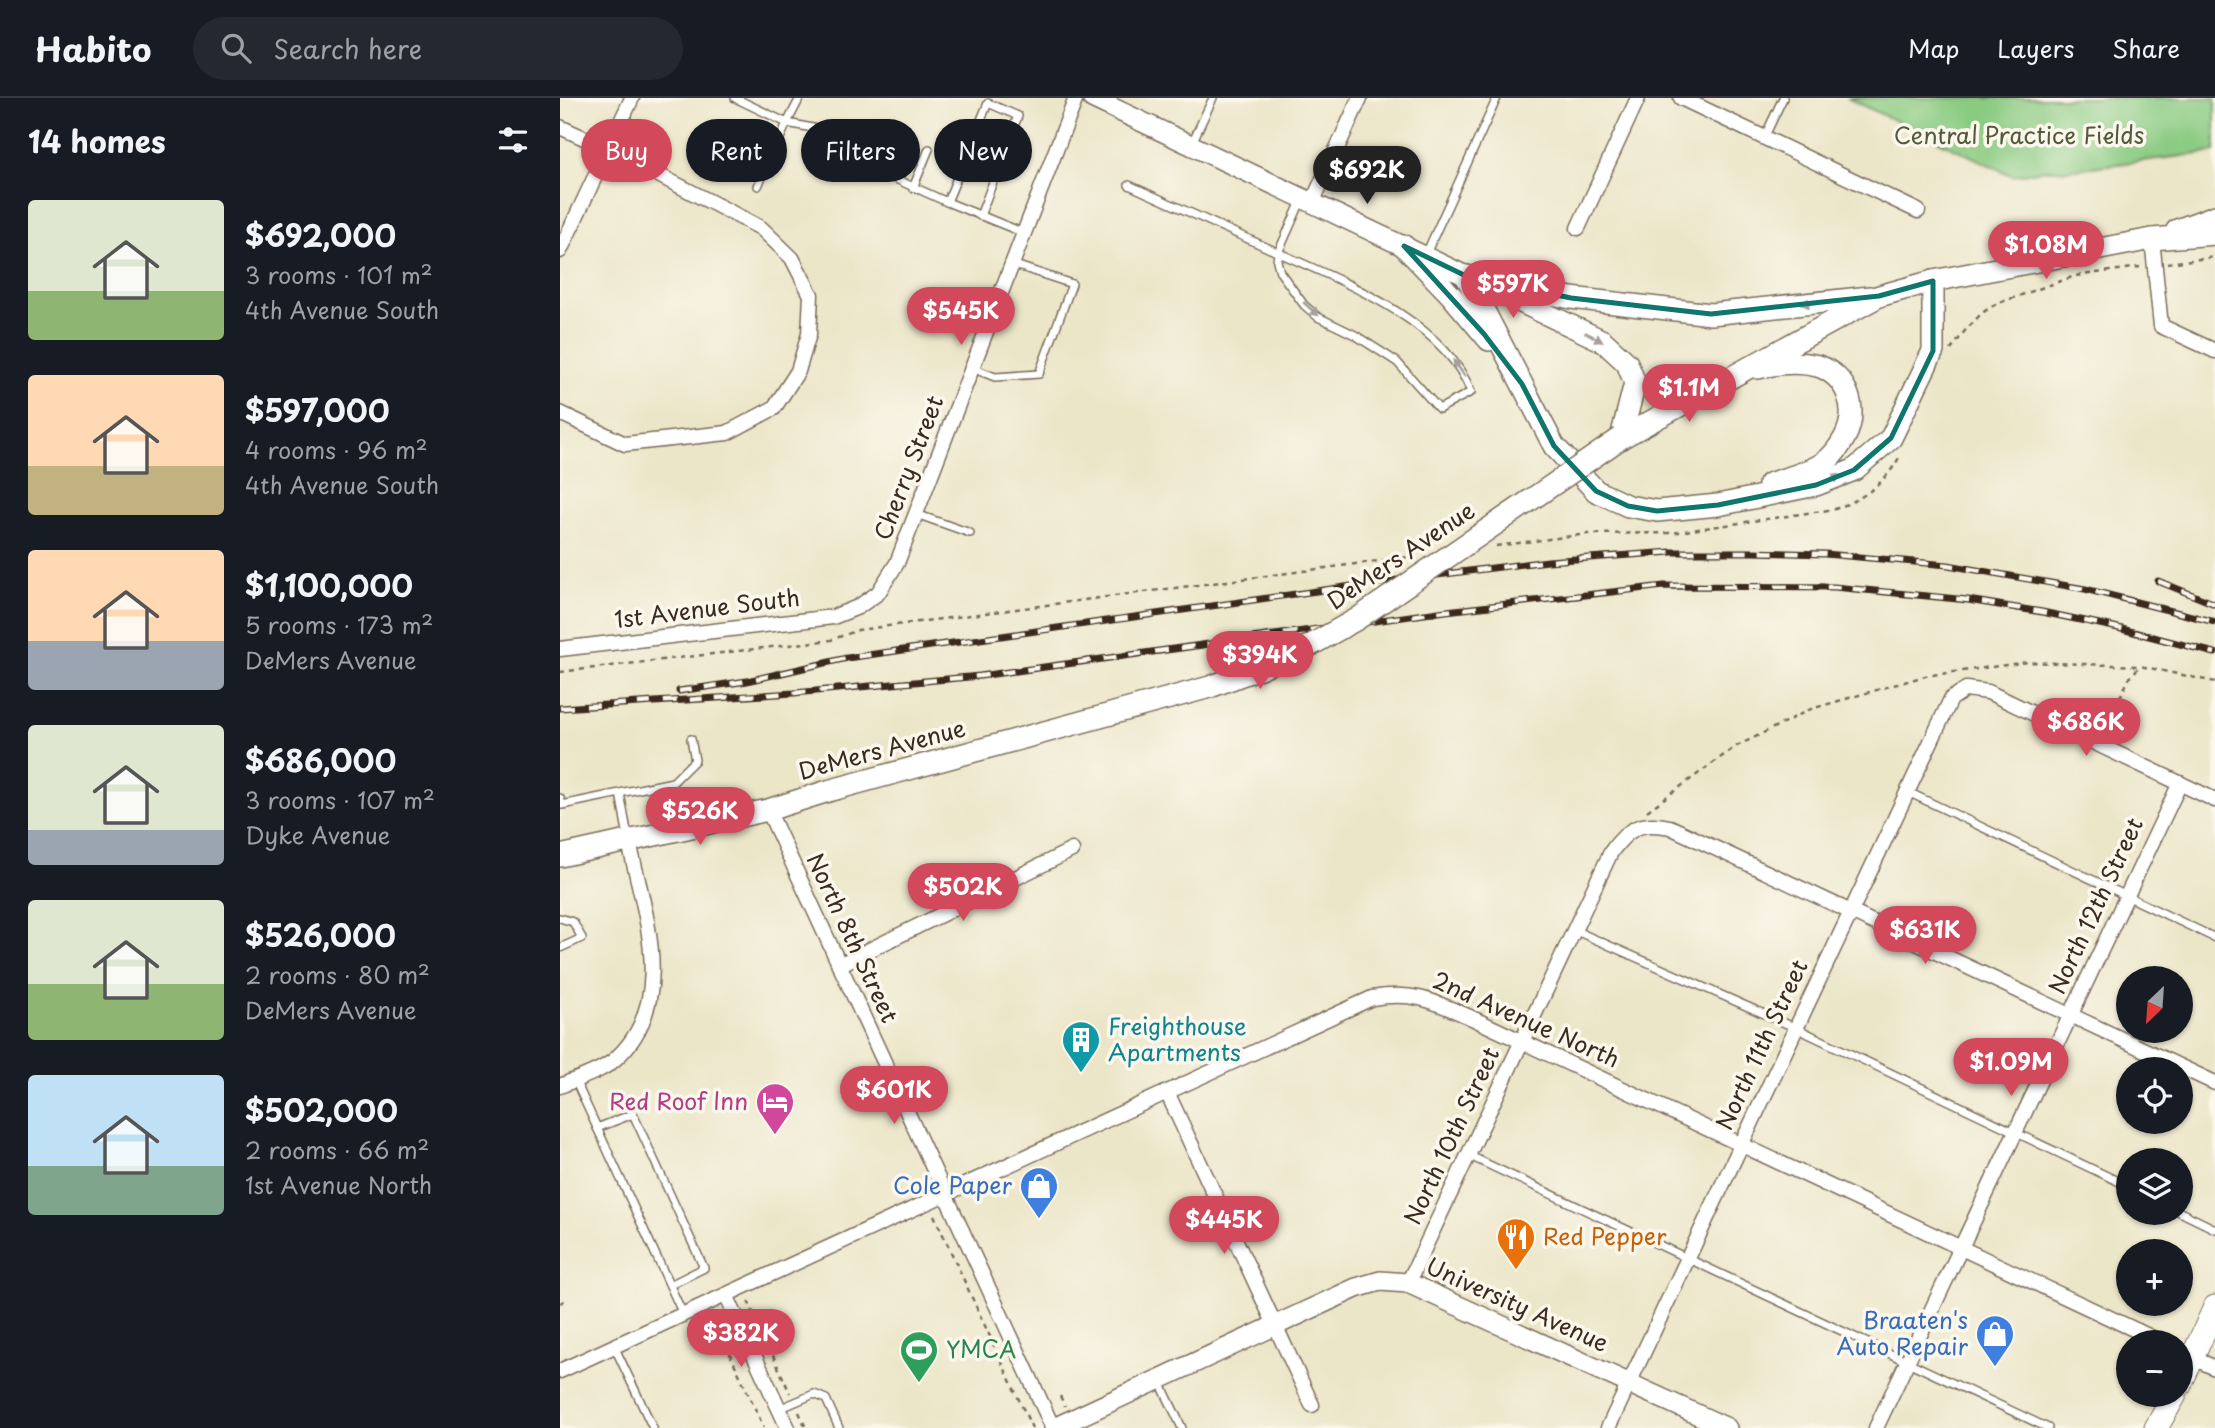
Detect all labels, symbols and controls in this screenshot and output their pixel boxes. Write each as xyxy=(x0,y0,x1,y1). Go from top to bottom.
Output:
search box xyxy=(193,17,683,80)
text: Habito xyxy=(35,23,151,73)
icon: search xyxy=(217,29,255,67)
text: Search here xyxy=(273,29,422,68)
text: Map xyxy=(1908,30,1959,66)
text: Layers xyxy=(1997,30,2074,66)
text: Share xyxy=(2112,30,2180,66)
park label: Central Practice Fields xyxy=(1894,117,2144,152)
text: 14 homes xyxy=(28,118,166,163)
chip: Buy xyxy=(581,119,672,182)
chip: Rent xyxy=(686,119,787,182)
chip: Filters xyxy=(801,119,920,182)
chip: New xyxy=(934,119,1032,182)
icon: filters xyxy=(494,121,532,159)
pin: $692K xyxy=(1318,146,1416,206)
text: $692K xyxy=(1329,151,1405,186)
text: $692,000 xyxy=(245,212,396,257)
pin: $1.08M xyxy=(1989,222,2103,281)
text: $1.08M xyxy=(2004,226,2088,261)
icon: home xyxy=(84,228,168,312)
text: 3 rooms · 101 m² xyxy=(245,257,433,292)
pin: $597K xyxy=(1464,260,1562,320)
text: $597K xyxy=(1477,265,1549,300)
pin: $545K xyxy=(912,288,1010,347)
text: 4th Avenue South xyxy=(245,292,439,327)
text: $545K xyxy=(923,292,999,327)
one-way arrow xyxy=(1800,298,1822,309)
one-way arrow xyxy=(1302,301,1320,317)
one-way arrow xyxy=(1584,332,1604,343)
one-way arrow xyxy=(1452,359,1466,377)
pin: $1.1M xyxy=(1640,364,1738,424)
text: $1.1M xyxy=(1658,369,1720,404)
text: $597,000 xyxy=(245,387,390,432)
street label: Cherry Street xyxy=(864,390,951,545)
icon: home xyxy=(84,403,168,487)
text: 4 rooms · 96 m² xyxy=(245,432,428,467)
text: 4th Avenue South xyxy=(245,467,439,502)
one-way arrow xyxy=(1821,473,1842,484)
street label: DeMers Avenue xyxy=(1319,492,1481,617)
text: $1,100,000 xyxy=(245,562,413,607)
icon: home xyxy=(84,578,168,662)
street label: 1st Avenue South xyxy=(612,579,801,636)
text: 5 rooms · 173 m² xyxy=(245,607,433,642)
pin: $394K xyxy=(1211,632,1309,691)
text: $394K xyxy=(1222,636,1298,671)
text: DeMers Avenue xyxy=(245,642,416,677)
pin: $686K xyxy=(2037,698,2135,758)
text: $686K xyxy=(2047,703,2125,738)
street label: DeMers Avenue xyxy=(794,709,969,788)
text: $686,000 xyxy=(245,737,396,782)
icon: home xyxy=(84,753,168,837)
text: 3 rooms · 107 m² xyxy=(245,782,435,817)
pin: $526K xyxy=(651,788,749,847)
text: $526K xyxy=(662,792,738,827)
street label: North 12th Street xyxy=(2038,811,2151,999)
text: Dyke Avenue xyxy=(245,817,390,852)
street label: North 8th Street xyxy=(799,847,908,1028)
pin: $502K xyxy=(914,864,1012,923)
text: $502K xyxy=(924,868,1002,903)
pin: $631K xyxy=(1876,906,1974,966)
text: $631K xyxy=(1889,911,1961,946)
text: $526,000 xyxy=(245,912,396,957)
icon: home xyxy=(84,928,168,1012)
street label: North 11th Street xyxy=(1706,953,1816,1135)
text: 2 rooms · 80 m² xyxy=(245,957,430,992)
street label: 2nd Avenue North xyxy=(1427,962,1626,1076)
north arrow xyxy=(2116,966,2193,1043)
map controls xyxy=(2116,966,2193,1407)
text: DeMers Avenue xyxy=(245,992,416,1027)
place label: Freighthouse Apartments xyxy=(1108,1008,1246,1069)
building icon: Freighthouse Apartments xyxy=(1060,1019,1102,1074)
pin: $1.09M xyxy=(1954,1038,2068,1098)
street label: North 10th Street xyxy=(1394,1041,1507,1230)
text: $1.09M xyxy=(1969,1043,2053,1078)
button: locate xyxy=(2116,1057,2193,1134)
pin: $601K xyxy=(845,1066,943,1126)
text: $601K xyxy=(856,1071,932,1106)
hotel icon: Red Roof Inn xyxy=(754,1081,796,1136)
place label: Red Roof Inn xyxy=(609,1083,748,1118)
text: $502,000 xyxy=(245,1087,398,1132)
icon: home xyxy=(84,1103,168,1187)
text: 2 rooms · 66 m² xyxy=(245,1132,429,1167)
button: layers xyxy=(2116,1148,2193,1225)
shop icon: Cole Paper xyxy=(1018,1165,1060,1220)
text: 1st Avenue North xyxy=(245,1167,432,1202)
place label: Cole Paper xyxy=(893,1167,1013,1202)
pin: $445K xyxy=(1175,1196,1273,1256)
text: $445K xyxy=(1185,1201,1263,1236)
restaurant icon: Red Pepper xyxy=(1495,1216,1537,1271)
place label: Red Pepper xyxy=(1543,1218,1667,1253)
button: + xyxy=(2116,1239,2193,1316)
street label: University Avenue xyxy=(1421,1248,1614,1360)
place label: Braaten's Auto Repair xyxy=(1837,1302,1969,1363)
pin: $382K xyxy=(692,1310,790,1369)
shop icon: Braaten's Auto Repair xyxy=(1974,1313,2016,1368)
text: $382K xyxy=(703,1314,779,1349)
sports icon: YMCA xyxy=(898,1329,940,1384)
button: − xyxy=(2116,1330,2193,1407)
place label: YMCA xyxy=(946,1331,1016,1366)

